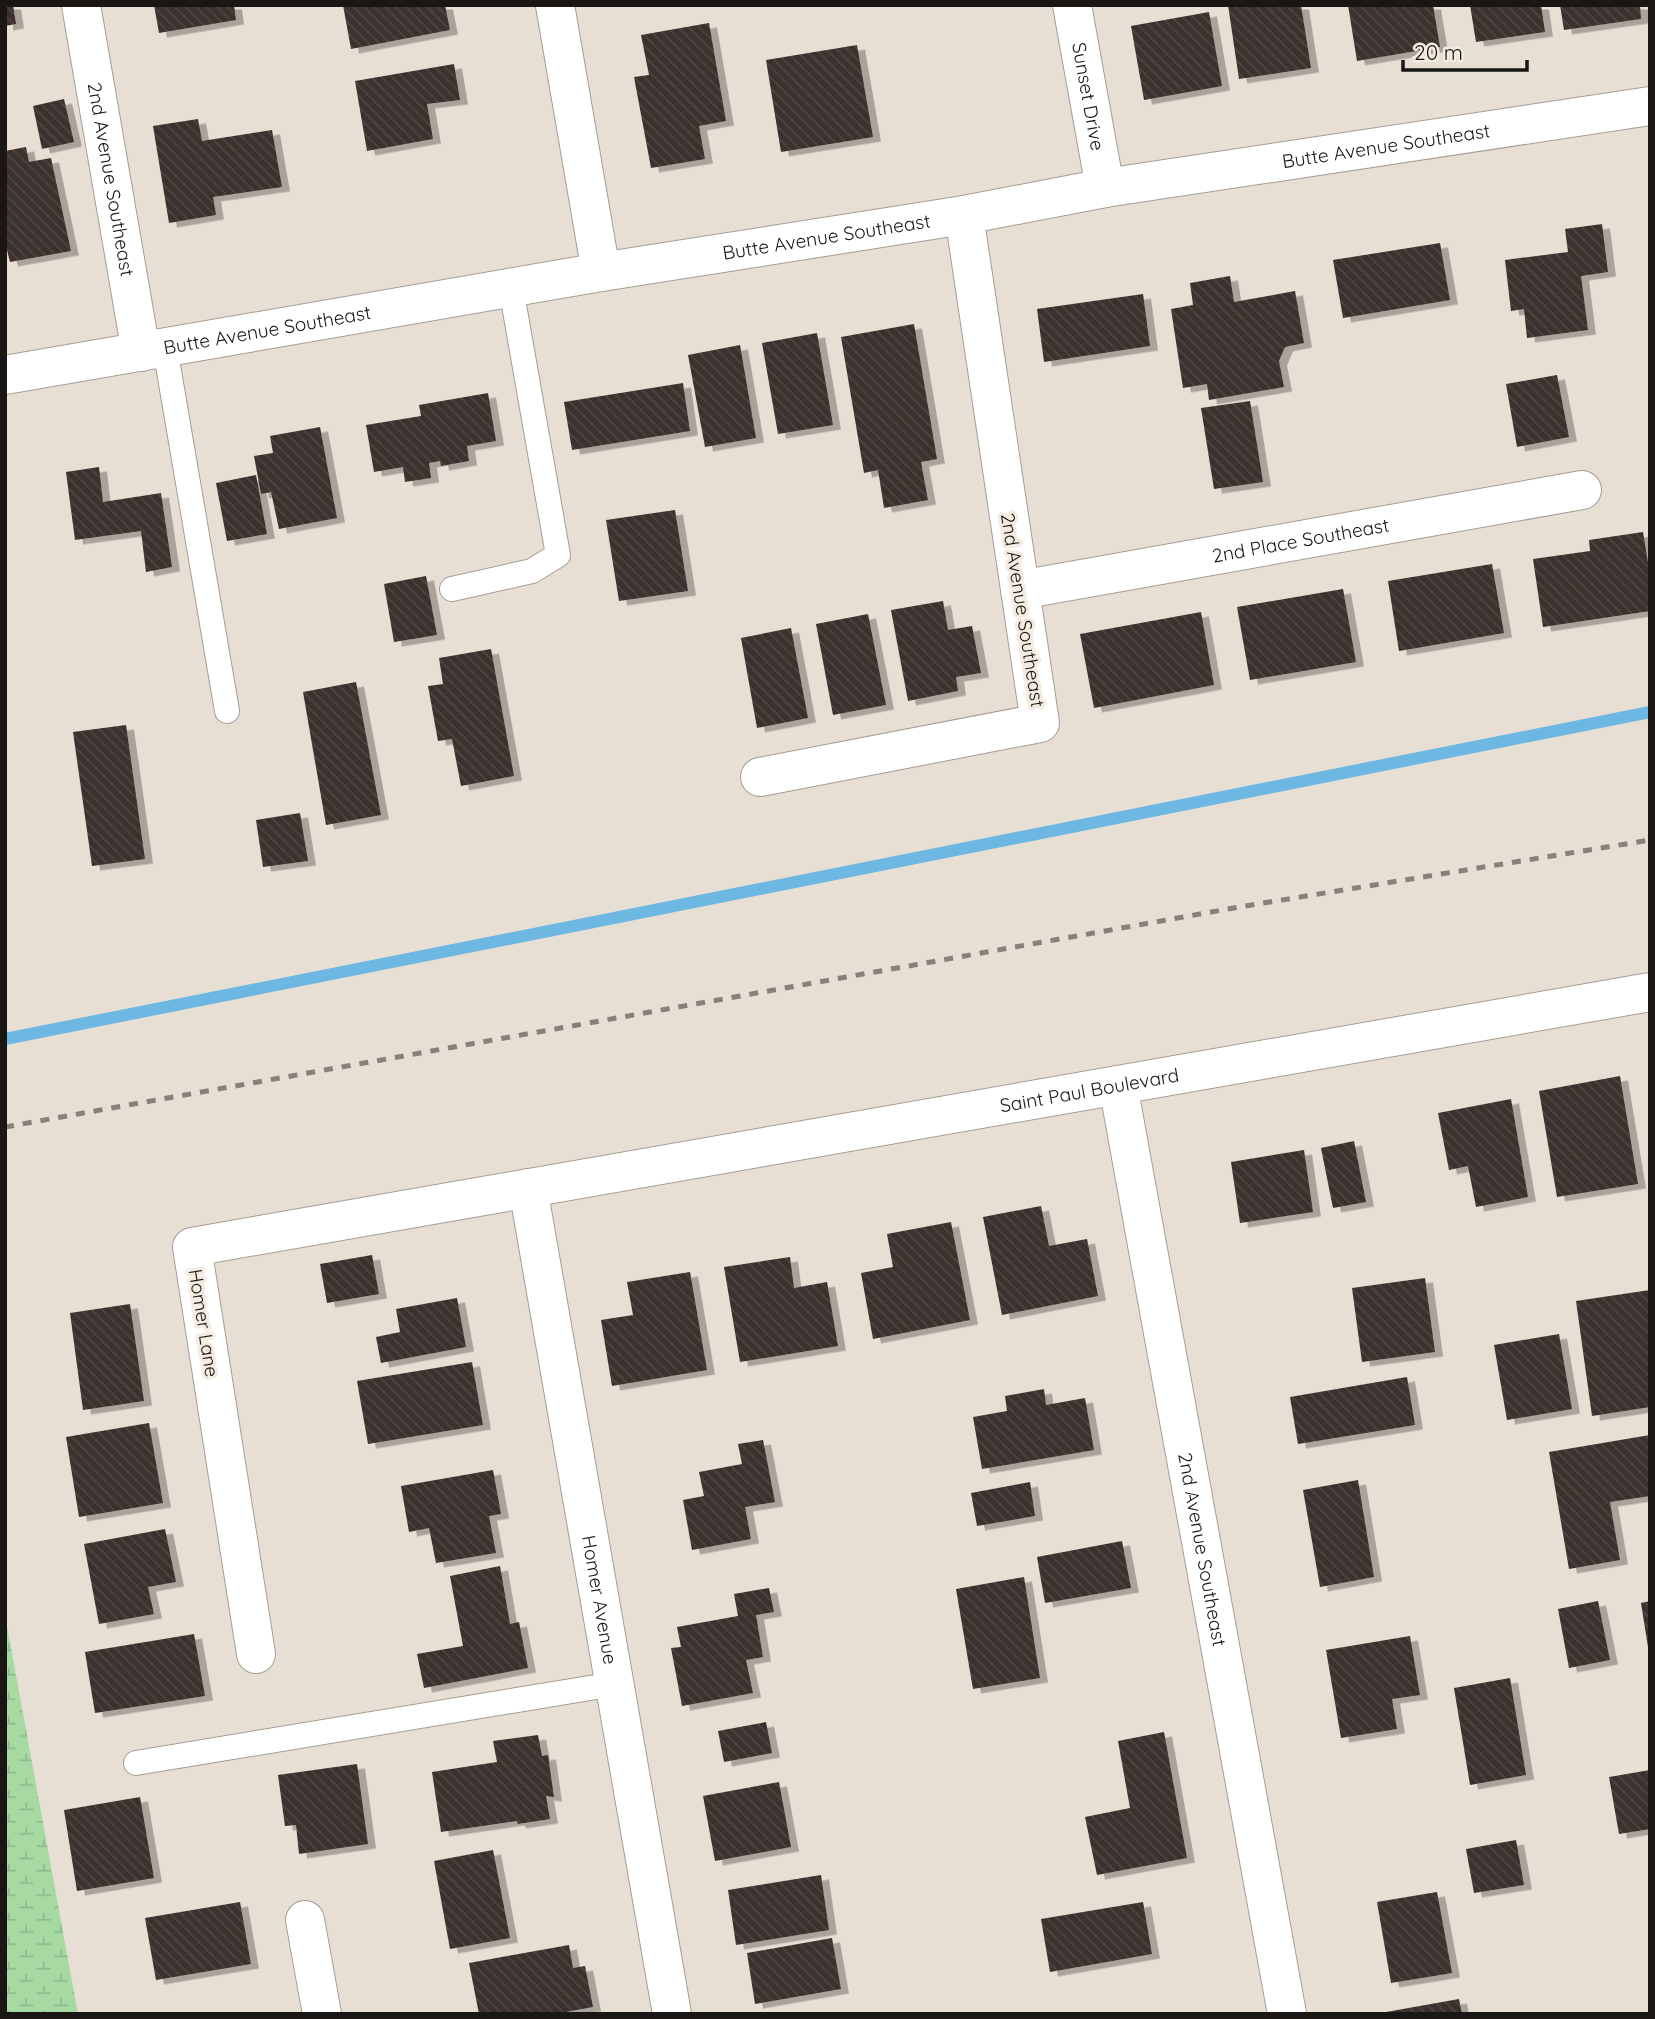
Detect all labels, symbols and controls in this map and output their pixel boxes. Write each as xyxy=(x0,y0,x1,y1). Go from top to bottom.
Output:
scale bar xyxy=(1403,28,1527,72)
text: 20 m xyxy=(1414,39,1463,65)
street label: Sunset Drive xyxy=(1067,40,1110,153)
street label: 2nd Avenue Southeast xyxy=(83,81,140,278)
street label: Butte Avenue Southeast xyxy=(1280,118,1492,173)
street label: Butte Avenue Southeast xyxy=(721,208,932,265)
street label: Butte Avenue Southeast xyxy=(162,300,373,359)
street label: 2nd Avenue Southeast xyxy=(996,511,1050,709)
street label: 2nd Place Southeast xyxy=(1210,513,1391,568)
street label: Saint Paul Boulevard xyxy=(998,1063,1181,1117)
street label: Homer Lane xyxy=(184,1267,224,1379)
street label: 2nd Avenue Southeast xyxy=(1173,1451,1232,1648)
street label: Homer Avenue xyxy=(577,1533,623,1666)

